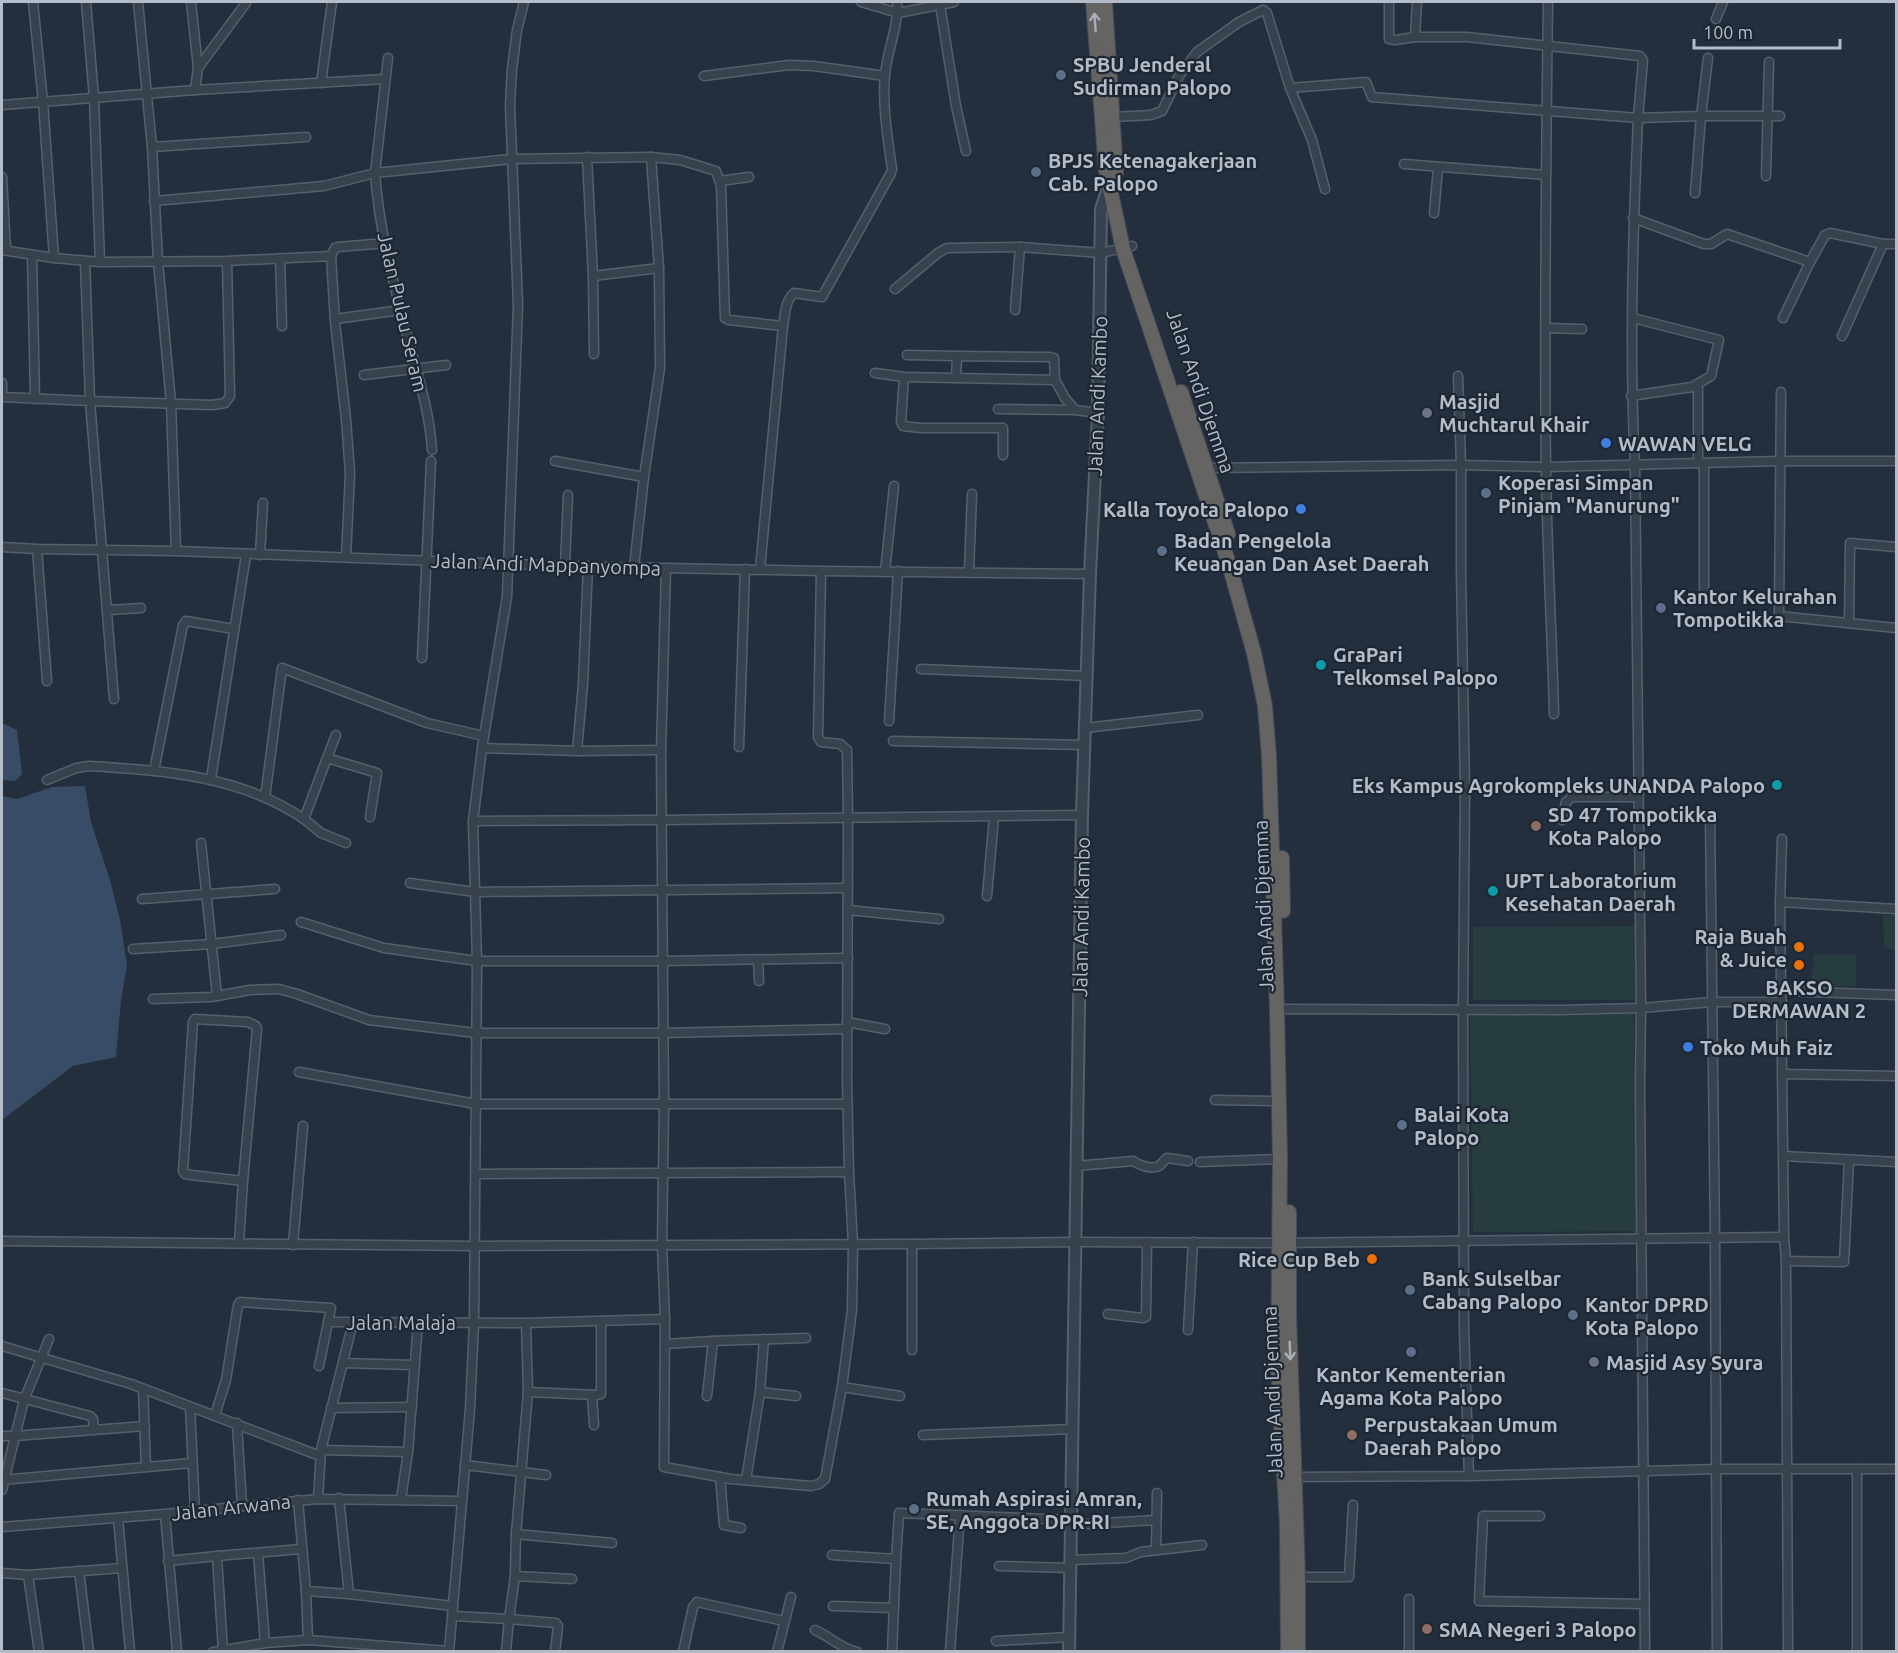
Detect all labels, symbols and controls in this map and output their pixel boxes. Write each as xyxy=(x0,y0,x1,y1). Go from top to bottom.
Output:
one-way arrow xyxy=(1089,12,1100,32)
scale bar xyxy=(1694,12,1840,50)
text: 100 m xyxy=(1703,22,1753,42)
place label: SPBU Jenderal Sudirman Palopo xyxy=(1073,53,1232,99)
marker: SPBU Jenderal Sudirman Palopo xyxy=(1054,68,1068,82)
place label: BPJS Ketenagakerjaan Cab. Palopo xyxy=(1048,149,1257,195)
marker: BPJS Ketenagakerjaan Cab. Palopo xyxy=(1029,165,1043,179)
street label: Jalan Pulau Seram xyxy=(373,230,433,394)
street label: Jalan Andi Djemma xyxy=(1162,306,1240,476)
street label: Jalan Andi Kambo xyxy=(1083,315,1111,477)
place label: Masjid Muchtarul Khair xyxy=(1439,390,1590,436)
marker: Masjid Muchtarul Khair xyxy=(1420,406,1434,420)
place label: WAWAN VELG xyxy=(1618,432,1752,455)
marker: WAWAN VELG xyxy=(1599,436,1613,450)
place label: Koperasi Simpan Pinjam "Manurung" xyxy=(1498,471,1680,517)
marker: Koperasi Simpan Pinjam "Manurung" xyxy=(1479,486,1493,500)
place label: Kalla Toyota Palopo xyxy=(1103,498,1289,521)
marker: Kalla Toyota Palopo xyxy=(1294,502,1308,516)
place label: Badan Pengelola Keuangan Dan Aset Daerah xyxy=(1174,529,1430,575)
marker: Badan Pengelola Keuangan Dan Aset Daerah xyxy=(1155,544,1169,558)
street label: Jalan Andi Mappanyompa xyxy=(430,548,662,580)
place label: Kantor Kelurahan Tompotikka xyxy=(1673,585,1837,631)
marker: Kantor Kelurahan Tompotikka xyxy=(1654,601,1668,615)
place label: GraPari Telkomsel Palopo xyxy=(1333,643,1498,689)
marker: GraPari Telkomsel Palopo xyxy=(1314,658,1328,672)
place label: Eks Kampus Agrokompleks UNANDA Palopo xyxy=(1352,774,1765,797)
marker: Eks Kampus Agrokompleks UNANDA Palopo xyxy=(1770,778,1784,792)
place label: SD 47 Tompotikka Kota Palopo xyxy=(1548,803,1717,849)
marker: SD 47 Tompotikka Kota Palopo xyxy=(1529,819,1543,833)
street label: Jalan Andi Djemma xyxy=(1249,820,1277,992)
street label: Jalan Andi Kambo xyxy=(1068,837,1094,997)
place label: UPT Laboratorium Kesehatan Daerah xyxy=(1505,869,1677,915)
marker: UPT Laboratorium Kesehatan Daerah xyxy=(1486,884,1500,898)
place label: Raja Buah & Juice xyxy=(1694,925,1787,971)
marker: Raja Buah & Juice xyxy=(1792,940,1806,954)
marker: BAKSO DERMAWAN 2 xyxy=(1792,958,1806,972)
place label: BAKSO DERMAWAN 2 xyxy=(1732,976,1866,1022)
place label: Toko Muh Faiz xyxy=(1700,1036,1833,1059)
marker: Toko Muh Faiz xyxy=(1681,1040,1695,1054)
place label: Balai Kota Palopo xyxy=(1414,1103,1509,1149)
marker: Balai Kota Palopo xyxy=(1395,1118,1409,1132)
place label: Rice Cup Beb xyxy=(1238,1248,1360,1271)
marker: Rice Cup Beb xyxy=(1365,1252,1379,1266)
place label: Bank Sulselbar Cabang Palopo xyxy=(1422,1267,1562,1313)
marker: Bank Sulselbar Cabang Palopo xyxy=(1403,1283,1417,1297)
place label: Kantor DPRD Kota Palopo xyxy=(1585,1293,1709,1339)
street label: Jalan Andi Djemma xyxy=(1258,1306,1286,1478)
marker: Kantor DPRD Kota Palopo xyxy=(1566,1308,1580,1322)
street label: Jalan Malaja xyxy=(346,1311,456,1334)
one-way arrow xyxy=(1284,1340,1296,1360)
marker: Kantor Kementerian Agama Kota Palopo xyxy=(1404,1345,1418,1359)
place label: Masjid Asy Syura xyxy=(1606,1351,1763,1374)
marker: Masjid Asy Syura xyxy=(1587,1355,1601,1369)
place label: Kantor Kementerian Agama Kota Palopo xyxy=(1316,1363,1506,1409)
place label: Perpustakaan Umum Daerah Palopo xyxy=(1364,1413,1558,1459)
marker: Perpustakaan Umum Daerah Palopo xyxy=(1345,1428,1359,1442)
place label: Rumah Aspirasi Amran, SE, Anggota DPR-RI xyxy=(926,1487,1142,1533)
street label: Jalan Arwana xyxy=(170,1489,292,1525)
marker: Rumah Aspirasi Amran, SE, Anggota DPR-RI xyxy=(907,1502,921,1516)
place label: SMA Negeri 3 Palopo xyxy=(1439,1618,1637,1641)
marker: SMA Negeri 3 Palopo xyxy=(1420,1622,1434,1636)

